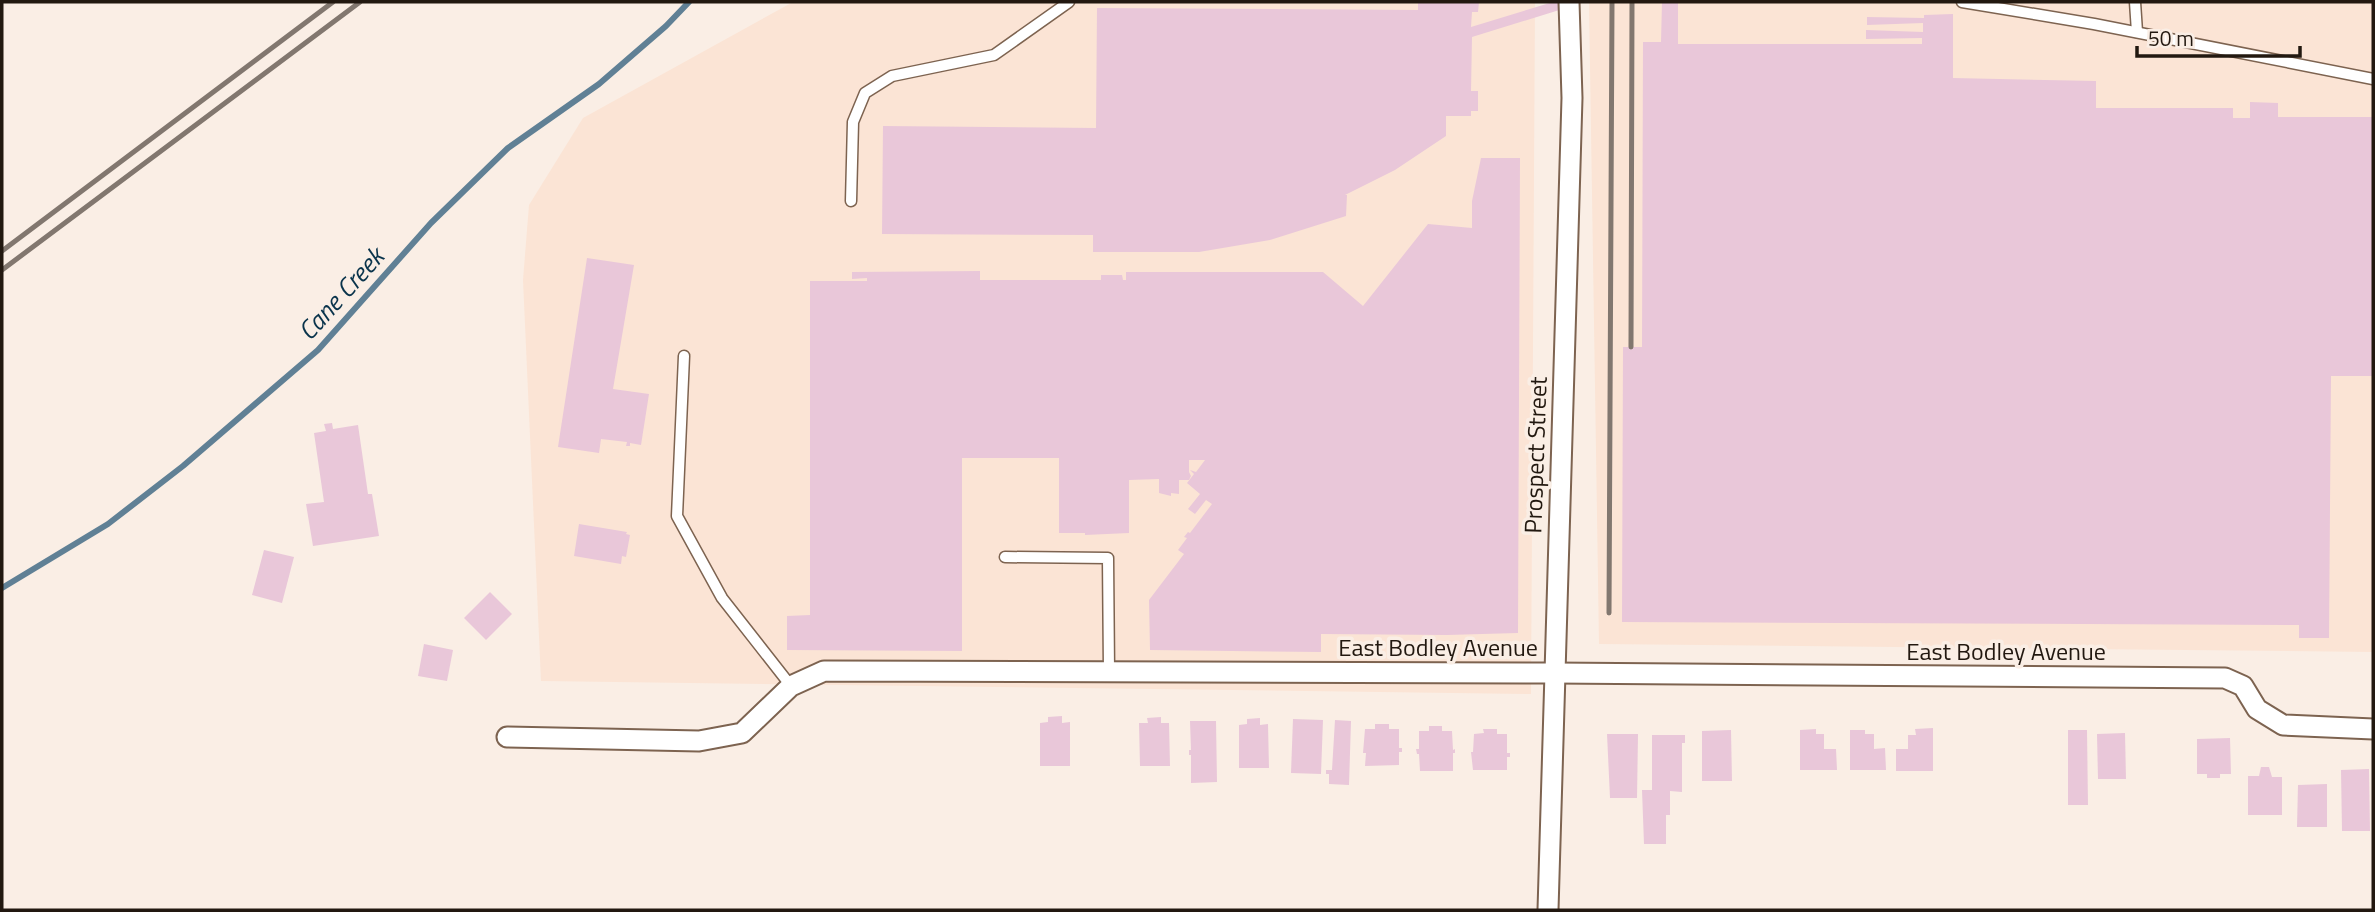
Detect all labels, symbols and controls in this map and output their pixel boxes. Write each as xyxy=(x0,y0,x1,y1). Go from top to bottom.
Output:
scale bar xyxy=(2137,14,2300,58)
text: 50 m xyxy=(2148,22,2194,54)
water label: Cane Creek xyxy=(288,236,395,349)
street label: Prospect Street xyxy=(1514,375,1556,534)
street label: East Bodley Avenue xyxy=(1338,629,1538,665)
street label: East Bodley Avenue xyxy=(1906,633,2106,669)

